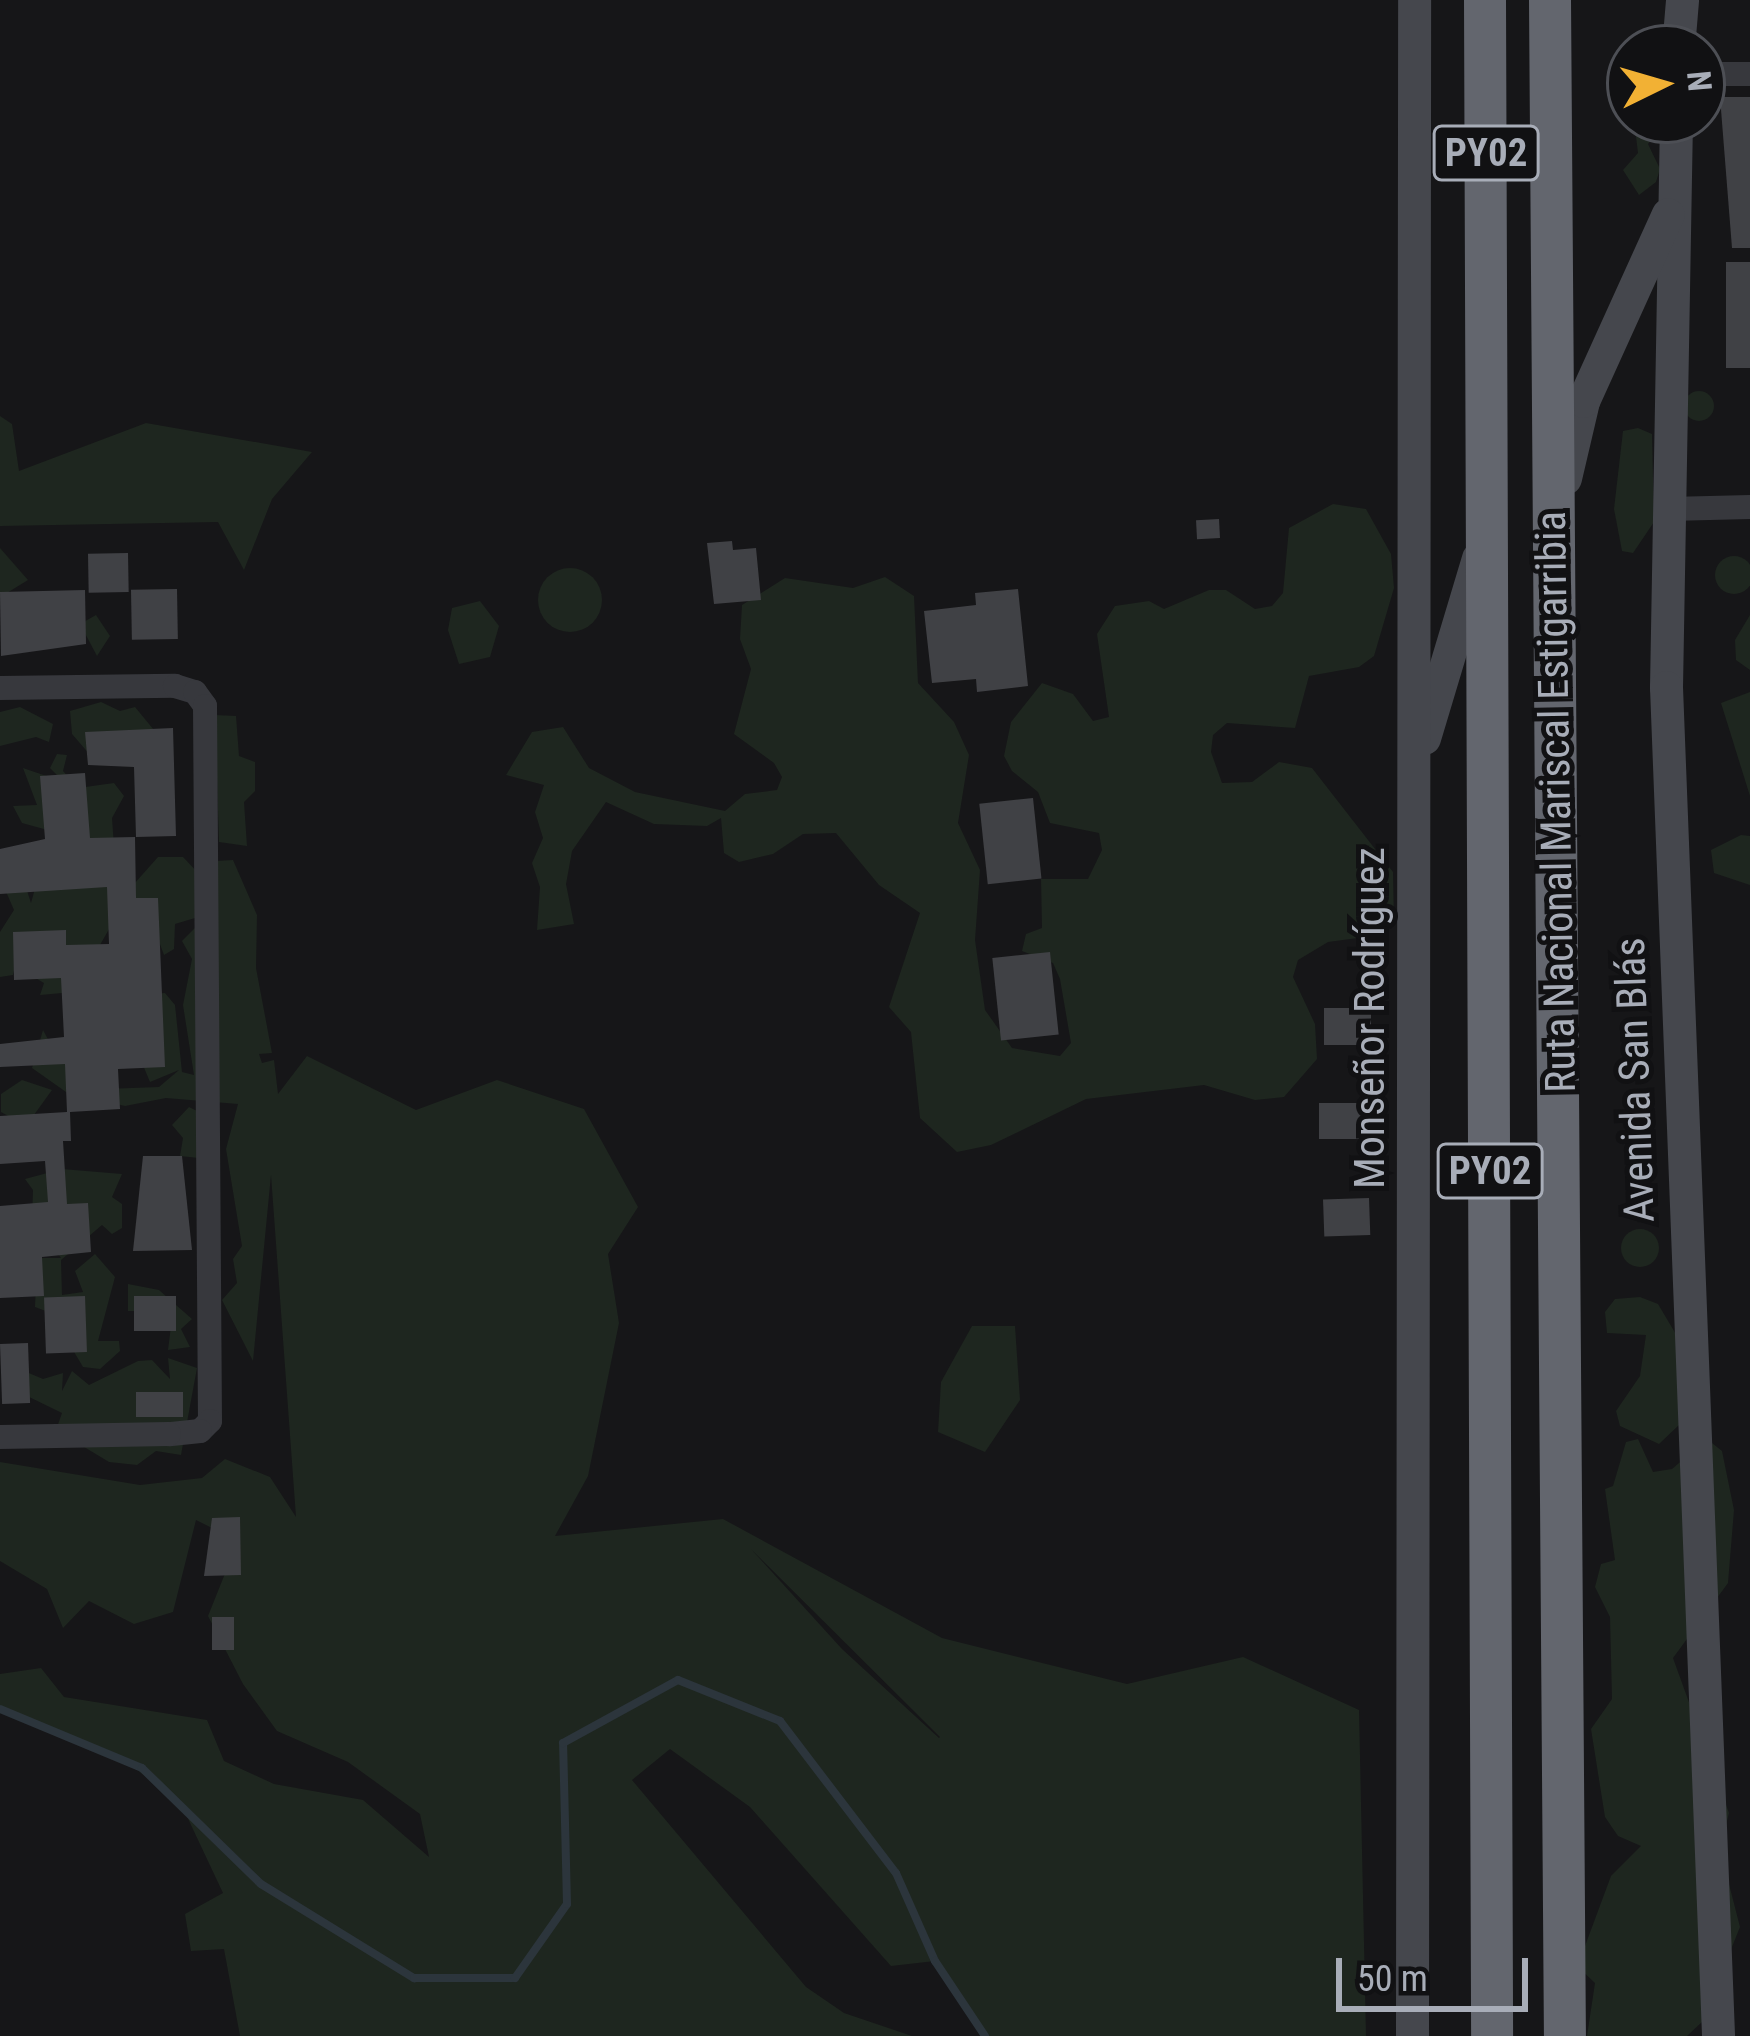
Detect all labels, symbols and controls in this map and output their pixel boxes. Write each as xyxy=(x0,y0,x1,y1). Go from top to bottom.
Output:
north arrow xyxy=(1606,24,1726,144)
text: N xyxy=(1679,69,1720,93)
road number: PY02 xyxy=(1432,120,1540,186)
street label: Ruta Nacional Mariscal Estigarribia xyxy=(1526,511,1586,1093)
street label: Monseñor Rodríguez xyxy=(1345,847,1395,1189)
street label: Avenida San Blás xyxy=(1605,937,1665,1223)
road number: PY02 xyxy=(1436,1138,1544,1204)
scale bar xyxy=(1342,1934,1534,2008)
text: 50 m xyxy=(1357,1958,1428,2000)

